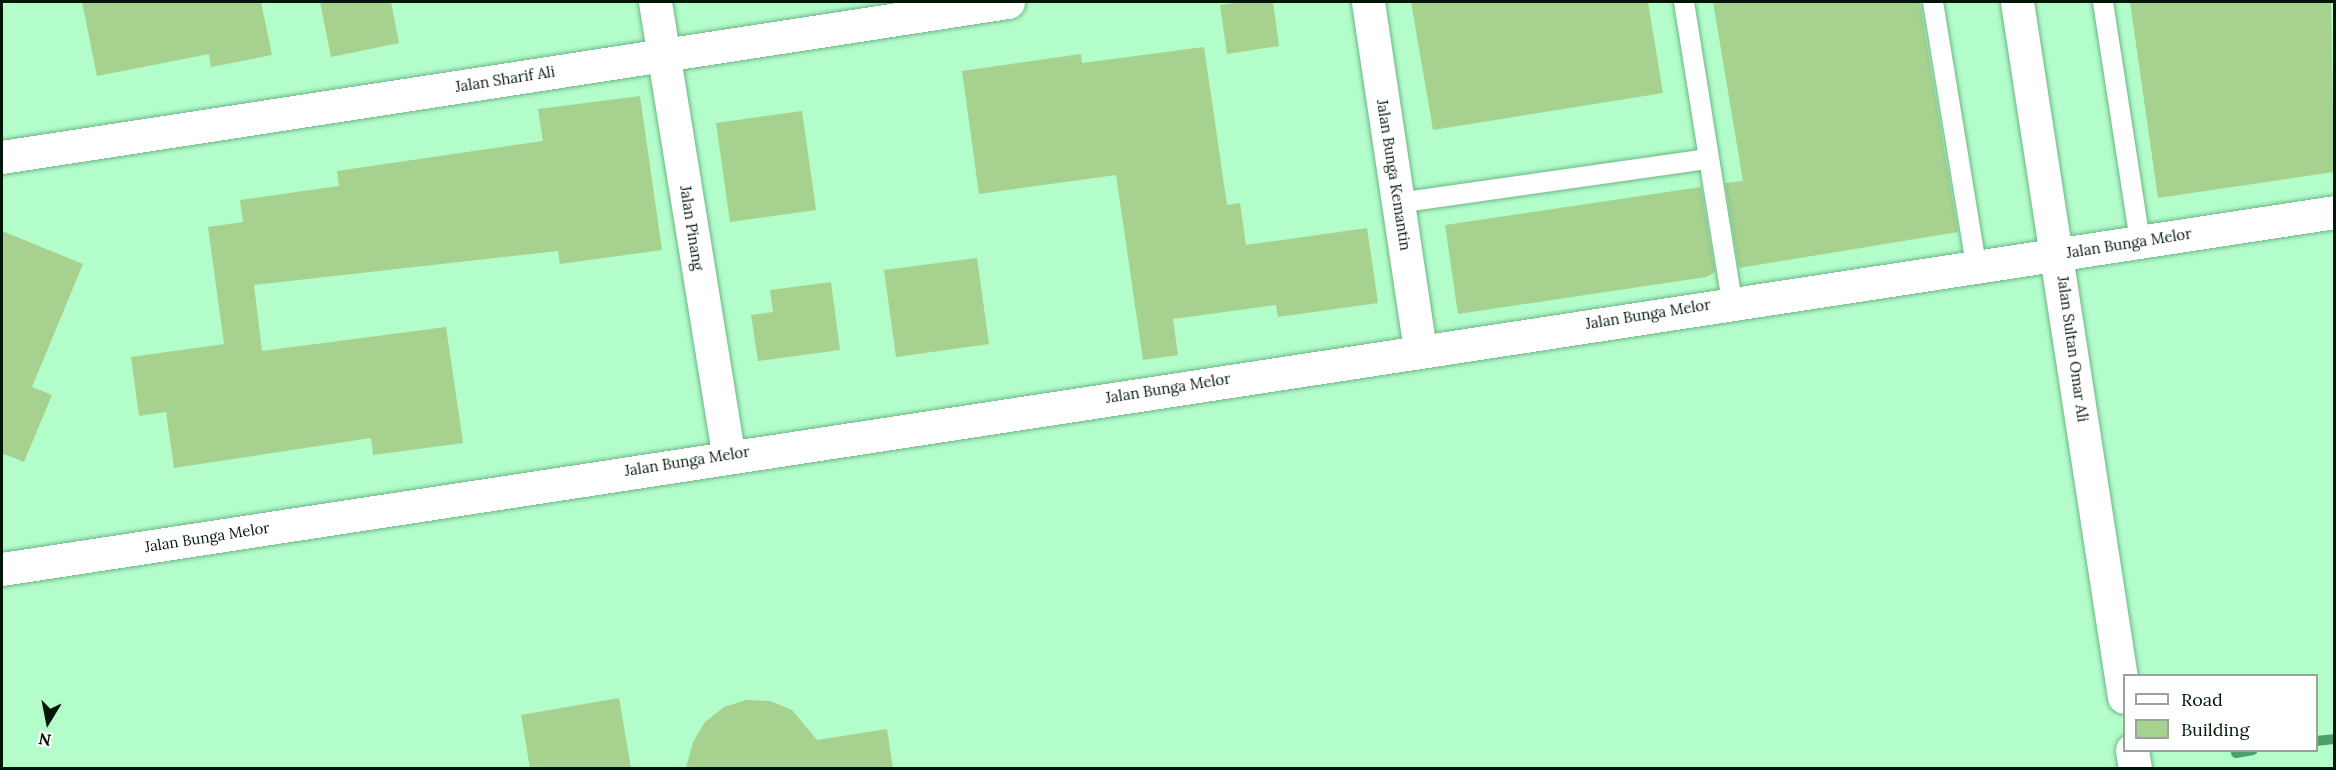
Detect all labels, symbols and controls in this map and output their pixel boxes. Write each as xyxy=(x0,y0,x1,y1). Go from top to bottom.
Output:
street label: Jalan Sharif Ali xyxy=(454,62,556,96)
street label: Jalan Bunga Kemantin xyxy=(1373,98,1415,252)
street label: Jalan Pinang xyxy=(676,184,708,272)
street label: Jalan Bunga Melor xyxy=(2065,224,2193,262)
street label: Jalan Sultan Omar Ali xyxy=(2054,275,2092,423)
street label: Jalan Bunga Melor xyxy=(1584,295,1712,333)
street label: Jalan Bunga Melor xyxy=(1104,369,1232,407)
street label: Jalan Bunga Melor xyxy=(623,442,751,480)
street label: Jalan Bunga Melor xyxy=(143,518,271,556)
legend xyxy=(2123,674,2318,752)
text: Road xyxy=(2181,688,2223,711)
north arrow xyxy=(18,692,78,752)
text: Building xyxy=(2181,718,2249,741)
text: N xyxy=(37,729,53,751)

